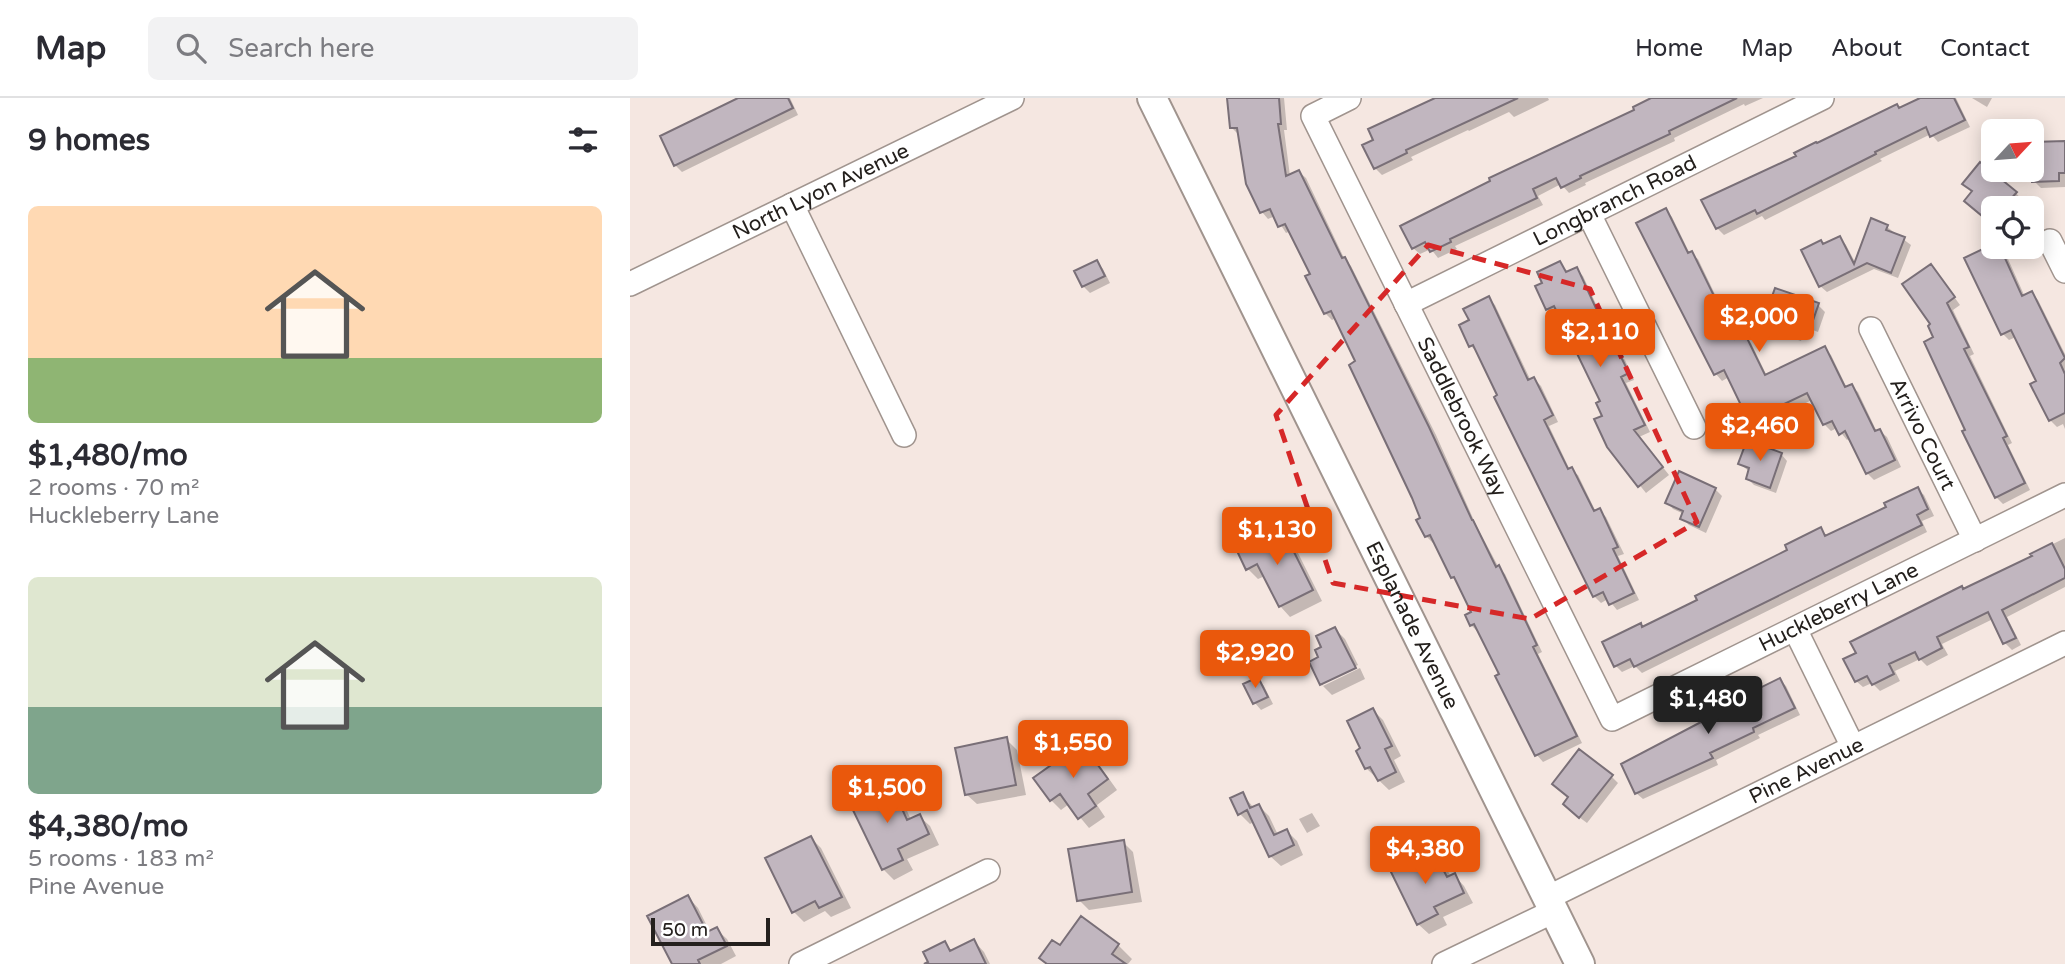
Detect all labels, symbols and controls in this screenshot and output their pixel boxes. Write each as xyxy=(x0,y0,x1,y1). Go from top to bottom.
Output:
search box xyxy=(148,17,638,80)
text: Map xyxy=(35,29,106,68)
icon: search xyxy=(172,29,210,67)
text: Search here xyxy=(228,33,374,64)
text: Home xyxy=(1635,34,1703,63)
text: Map xyxy=(1741,34,1793,63)
text: About xyxy=(1831,34,1902,63)
text: Contact xyxy=(1940,34,2030,63)
north arrow xyxy=(1981,119,2044,182)
map controls xyxy=(1981,119,2044,259)
icon: filters xyxy=(564,121,602,159)
text: 9 homes xyxy=(28,122,150,159)
street label: North Lyon Avenue xyxy=(728,138,913,245)
street label: Longbranch Road xyxy=(1529,150,1701,252)
button: locate xyxy=(1981,196,2044,259)
icon: home xyxy=(252,251,378,377)
pin: $2,000 xyxy=(1702,294,1816,354)
text: $2,000 xyxy=(1720,303,1798,331)
pin: $2,110 xyxy=(1543,310,1657,369)
text: $2,110 xyxy=(1561,318,1639,346)
street label: Saddlebrook Way xyxy=(1412,333,1512,501)
street label: Arrivo Court xyxy=(1885,374,1961,494)
pin: $2,460 xyxy=(1703,404,1817,463)
text: $2,460 xyxy=(1721,412,1799,440)
text: $1,480/mo xyxy=(28,437,188,474)
text: 2 rooms · 70 m² xyxy=(28,474,199,502)
text: Huckleberry Lane xyxy=(28,502,219,530)
pin: $1,130 xyxy=(1220,508,1334,567)
text: $1,130 xyxy=(1238,516,1316,544)
street label: Esplanade Avenue xyxy=(1361,537,1465,713)
street label: Huckleberry Lane xyxy=(1755,557,1922,657)
icon: home xyxy=(252,622,378,748)
pin: $2,920 xyxy=(1198,630,1312,690)
text: $2,920 xyxy=(1216,639,1294,667)
pin: $1,480 xyxy=(1651,676,1765,736)
text: $1,480 xyxy=(1669,685,1747,713)
pin: $1,550 xyxy=(1016,720,1130,780)
text: $1,550 xyxy=(1034,729,1112,757)
street label: Pine Avenue xyxy=(1745,732,1868,809)
pin: $1,500 xyxy=(830,766,944,825)
text: $1,500 xyxy=(848,774,926,802)
text: $4,380/mo xyxy=(28,808,188,845)
pin: $4,380 xyxy=(1368,826,1482,886)
text: $4,380 xyxy=(1386,835,1464,863)
text: 5 rooms · 183 m² xyxy=(28,845,214,873)
text: Pine Avenue xyxy=(28,873,164,901)
scale bar xyxy=(651,915,770,947)
text: 50 m xyxy=(662,919,708,941)

